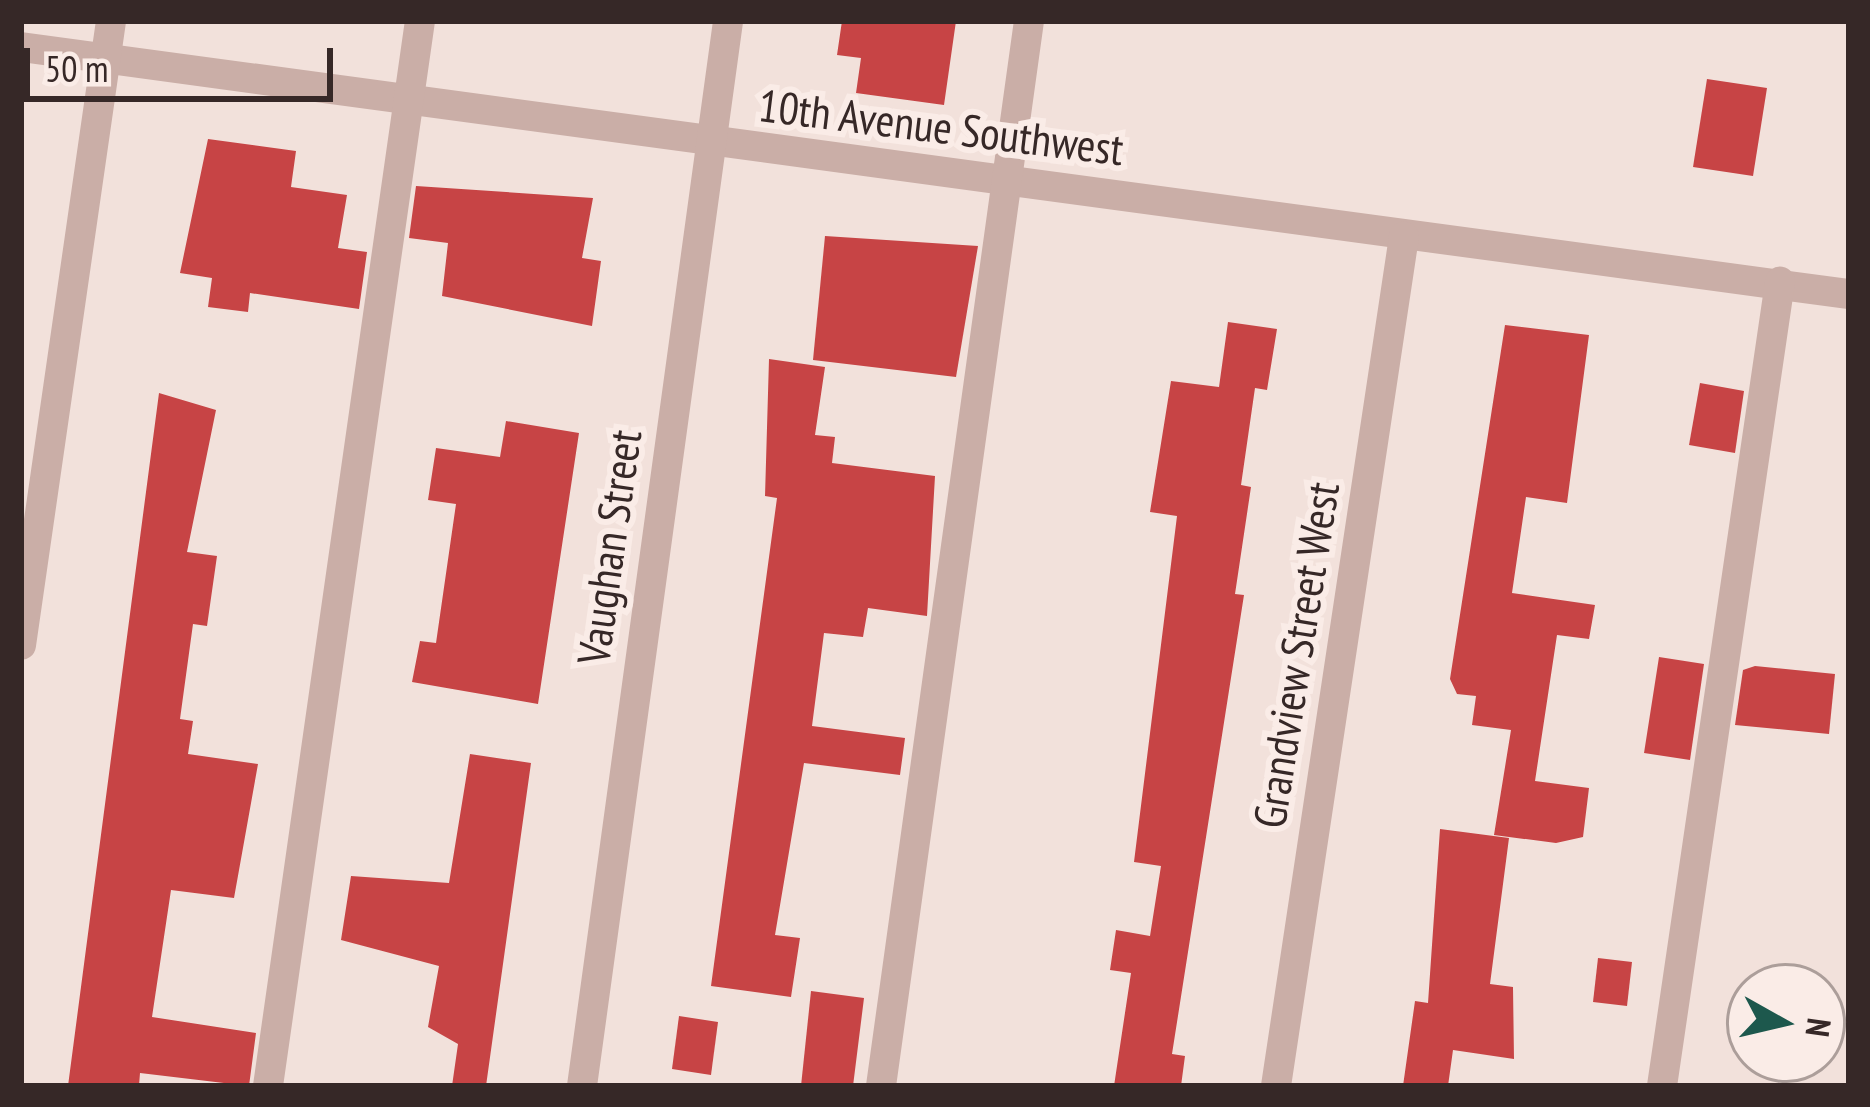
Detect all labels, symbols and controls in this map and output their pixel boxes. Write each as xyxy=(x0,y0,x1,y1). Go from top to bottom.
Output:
scale bar xyxy=(30,24,339,98)
text: 50 m xyxy=(45,45,108,92)
street label: 10th Avenue Southwest xyxy=(755,78,1127,176)
street label: Vaughan Street xyxy=(566,426,652,668)
street label: Grandview Street West xyxy=(1242,478,1350,832)
north arrow xyxy=(1726,963,1846,1083)
text: N xyxy=(1797,1016,1842,1039)

